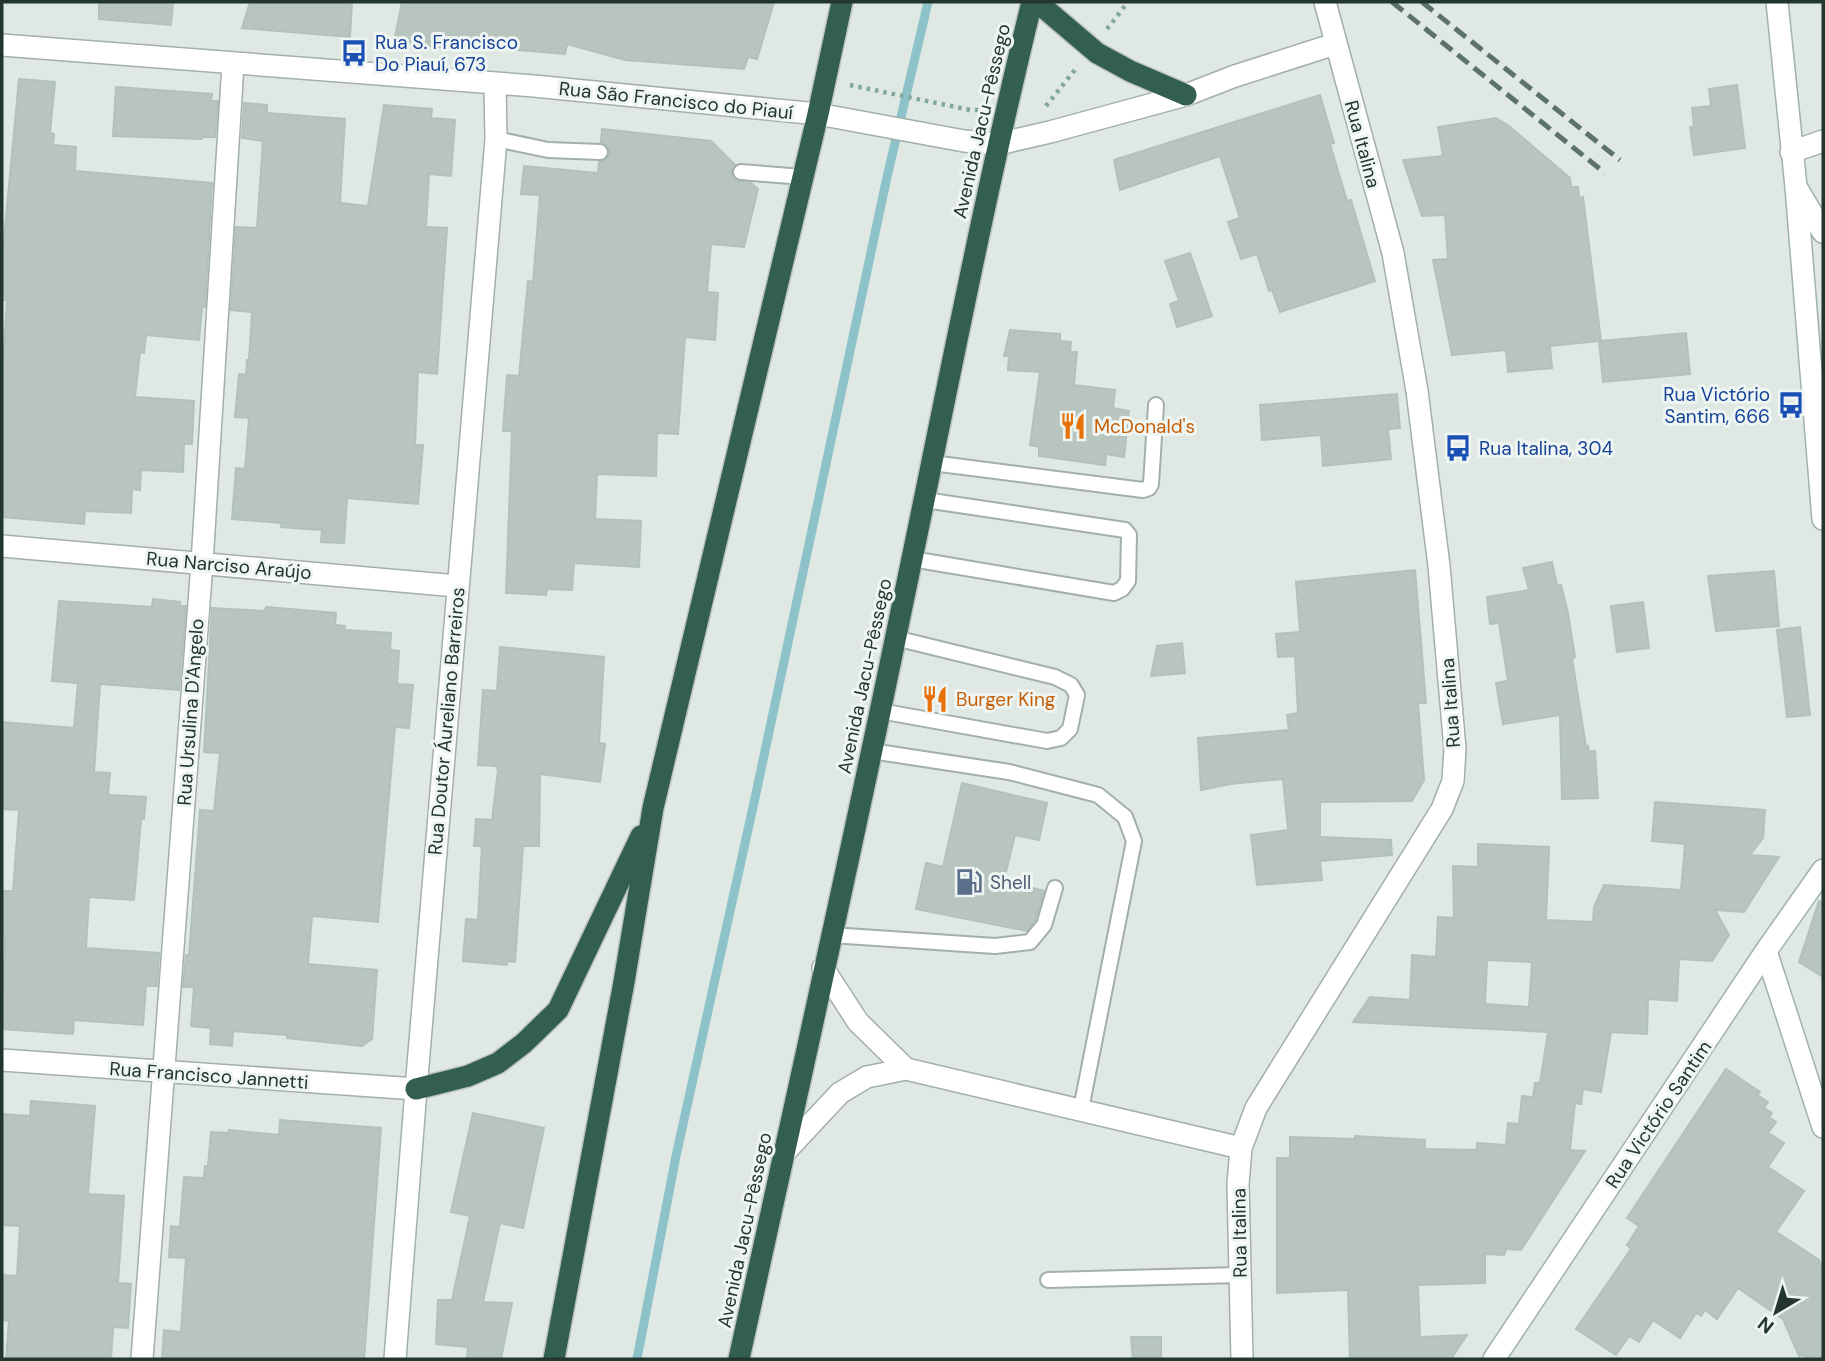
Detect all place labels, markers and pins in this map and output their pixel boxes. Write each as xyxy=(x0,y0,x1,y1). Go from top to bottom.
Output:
place label: Rua S. Francisco Do Piauí, 673 xyxy=(375,30,518,77)
bus stop icon: Rua S. Francisco Do Piauí, 673 xyxy=(339,38,369,68)
place label: Rua Victório Santim, 666 xyxy=(1663,382,1770,429)
bus stop icon: Rua Victório Santim, 666 xyxy=(1776,390,1806,420)
restaurant icon: McDonald's xyxy=(1058,411,1088,441)
place label: McDonald's xyxy=(1094,414,1195,439)
bus stop icon: Rua Italina, 304 xyxy=(1443,433,1473,463)
place label: Rua Italina, 304 xyxy=(1479,436,1613,461)
restaurant icon: Burger King xyxy=(920,684,950,714)
place label: Burger King xyxy=(956,687,1056,712)
fuel station icon: Shell xyxy=(954,867,984,897)
place label: Shell xyxy=(990,870,1031,895)

